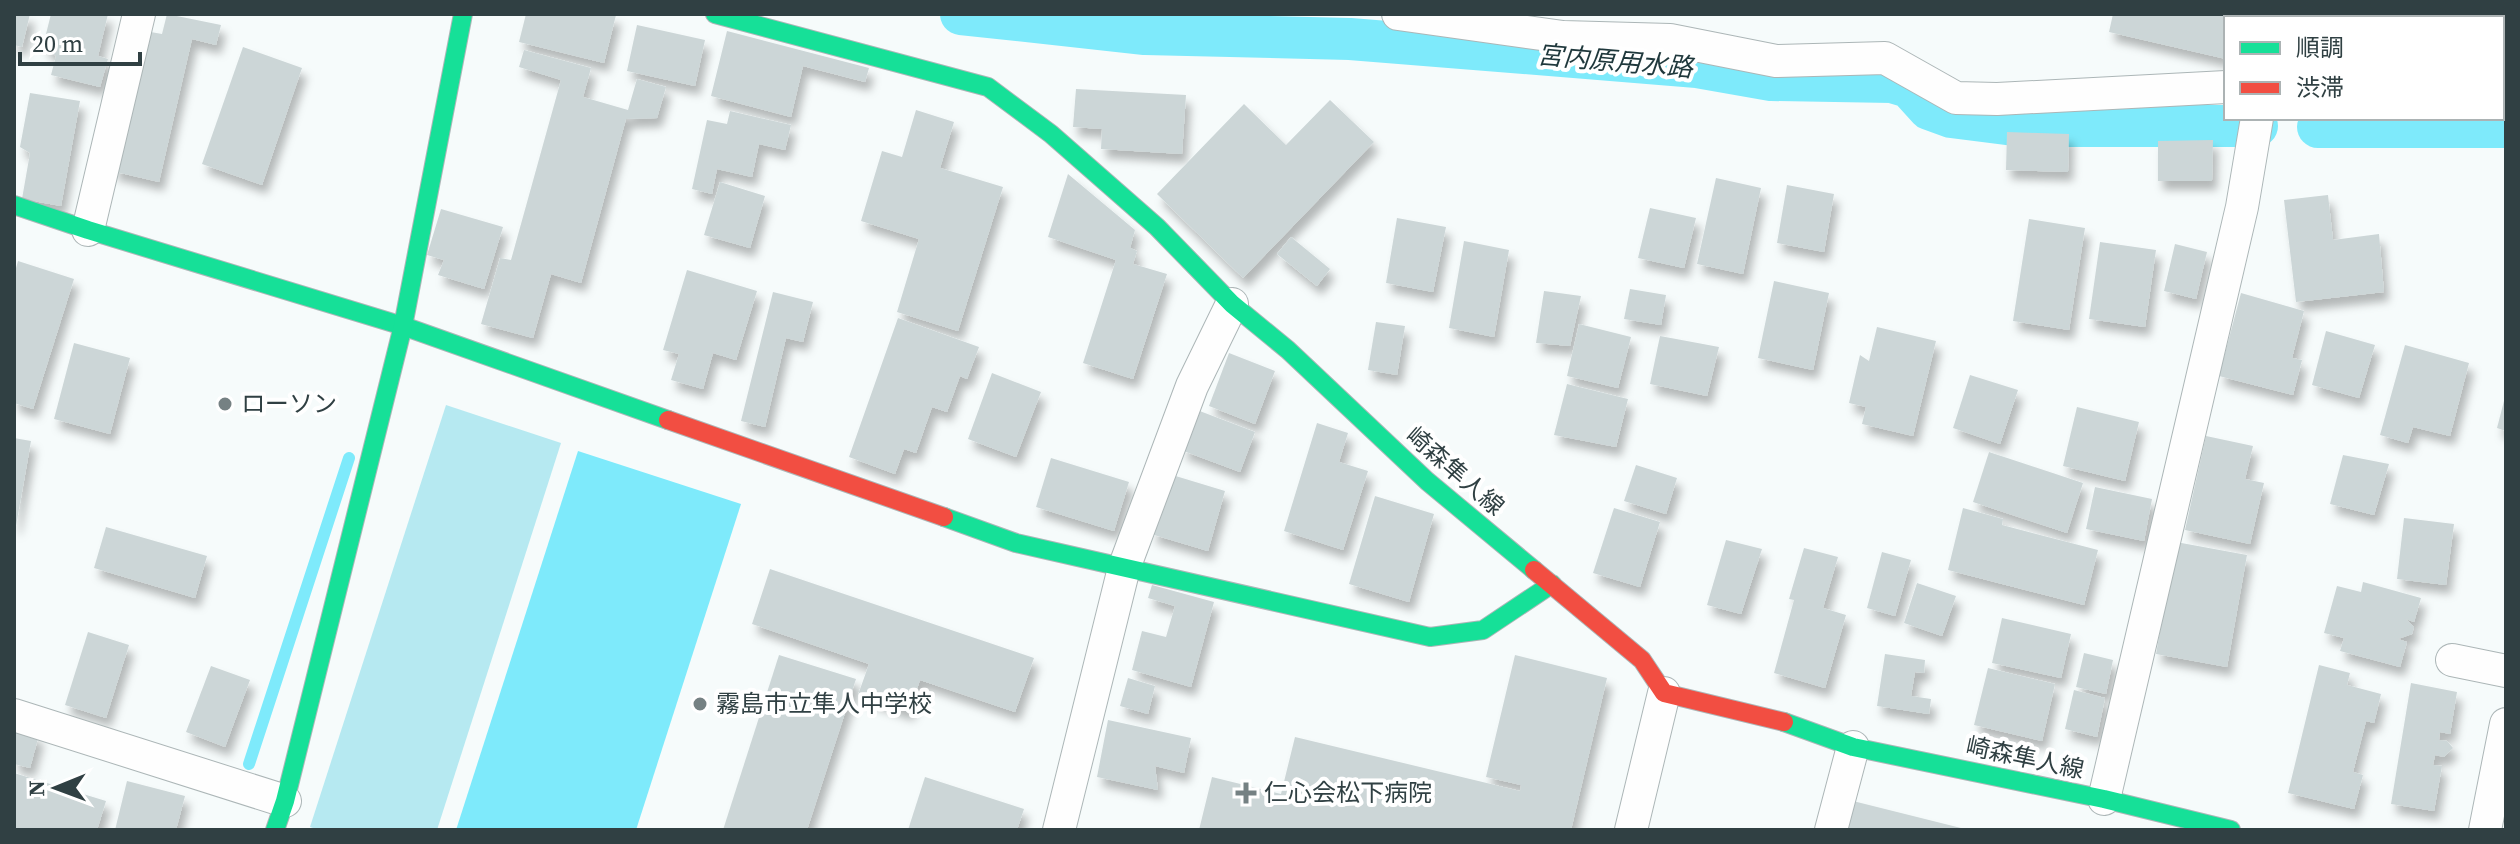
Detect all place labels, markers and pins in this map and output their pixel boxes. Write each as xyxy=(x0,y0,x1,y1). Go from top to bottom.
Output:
place label: ローソン xyxy=(241,387,337,420)
marker: ローソン xyxy=(216,395,234,413)
place label: 霧島市立隼人中学校 xyxy=(716,687,932,720)
marker: 霧島市立隼人中学校 xyxy=(691,695,709,713)
place label: 仁心会松下病院 xyxy=(1264,776,1432,809)
marker: 仁心会松下病院 xyxy=(1235,782,1257,804)

